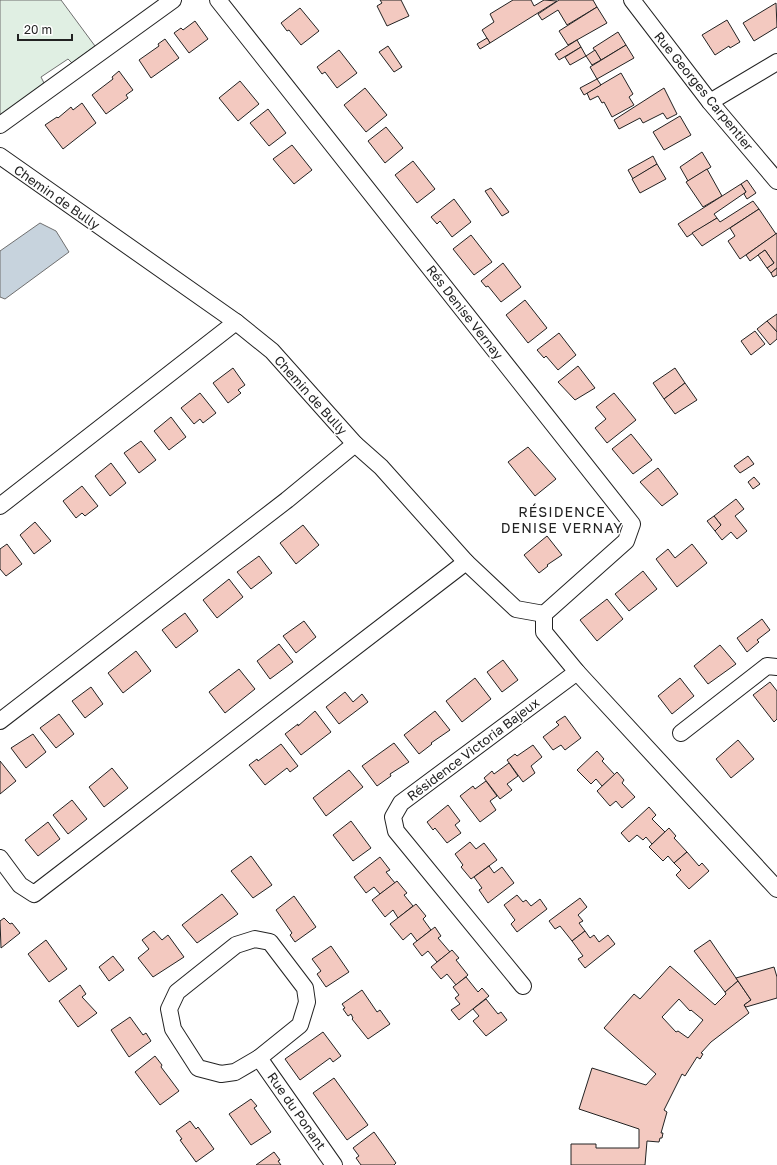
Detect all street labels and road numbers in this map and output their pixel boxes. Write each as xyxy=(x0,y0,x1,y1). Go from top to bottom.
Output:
street label: Rue Georges Carpentier xyxy=(651,28,757,154)
street label: Chemin de Bully xyxy=(11,161,104,233)
street label: Rés Denise Vernay xyxy=(423,262,507,363)
street label: Chemin de Bully xyxy=(271,352,351,439)
street label: Résidence Victoria Bajeux xyxy=(404,694,542,804)
street label: Rue du Ponant xyxy=(264,1069,330,1153)

